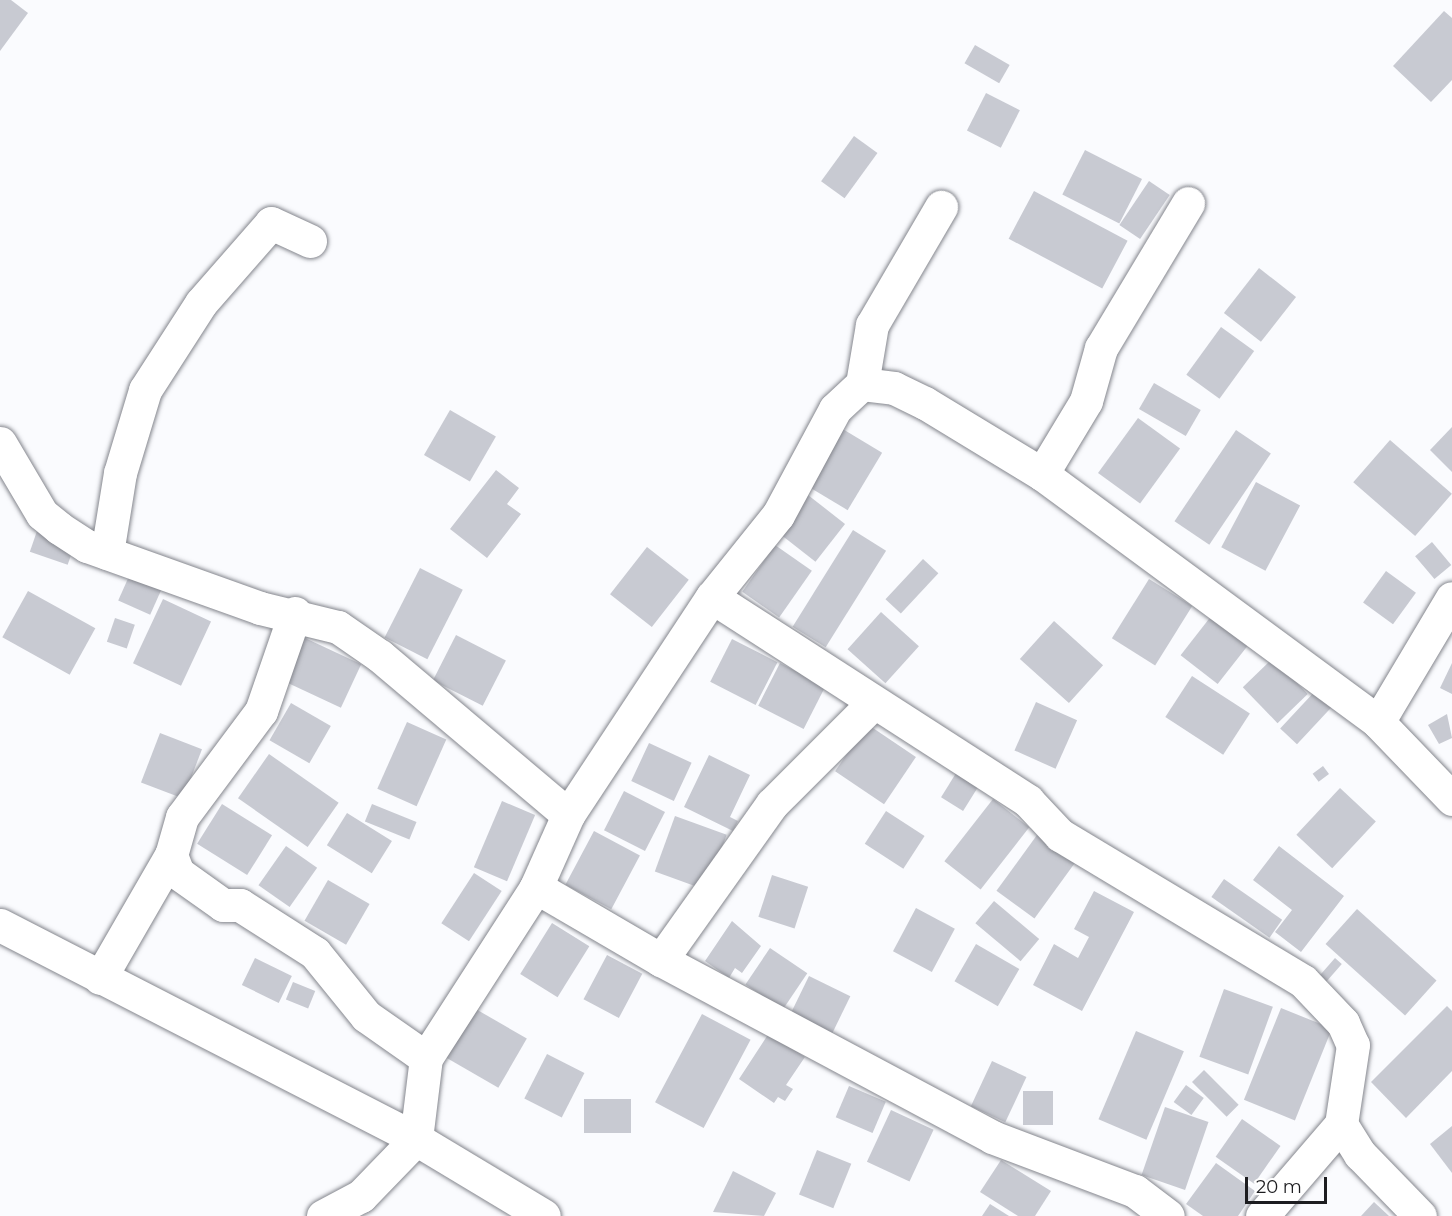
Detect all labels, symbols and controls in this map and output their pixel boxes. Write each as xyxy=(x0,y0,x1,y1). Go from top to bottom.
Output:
scale bar xyxy=(1248,1165,1330,1203)
text: 20 m xyxy=(1256,1176,1302,1198)

